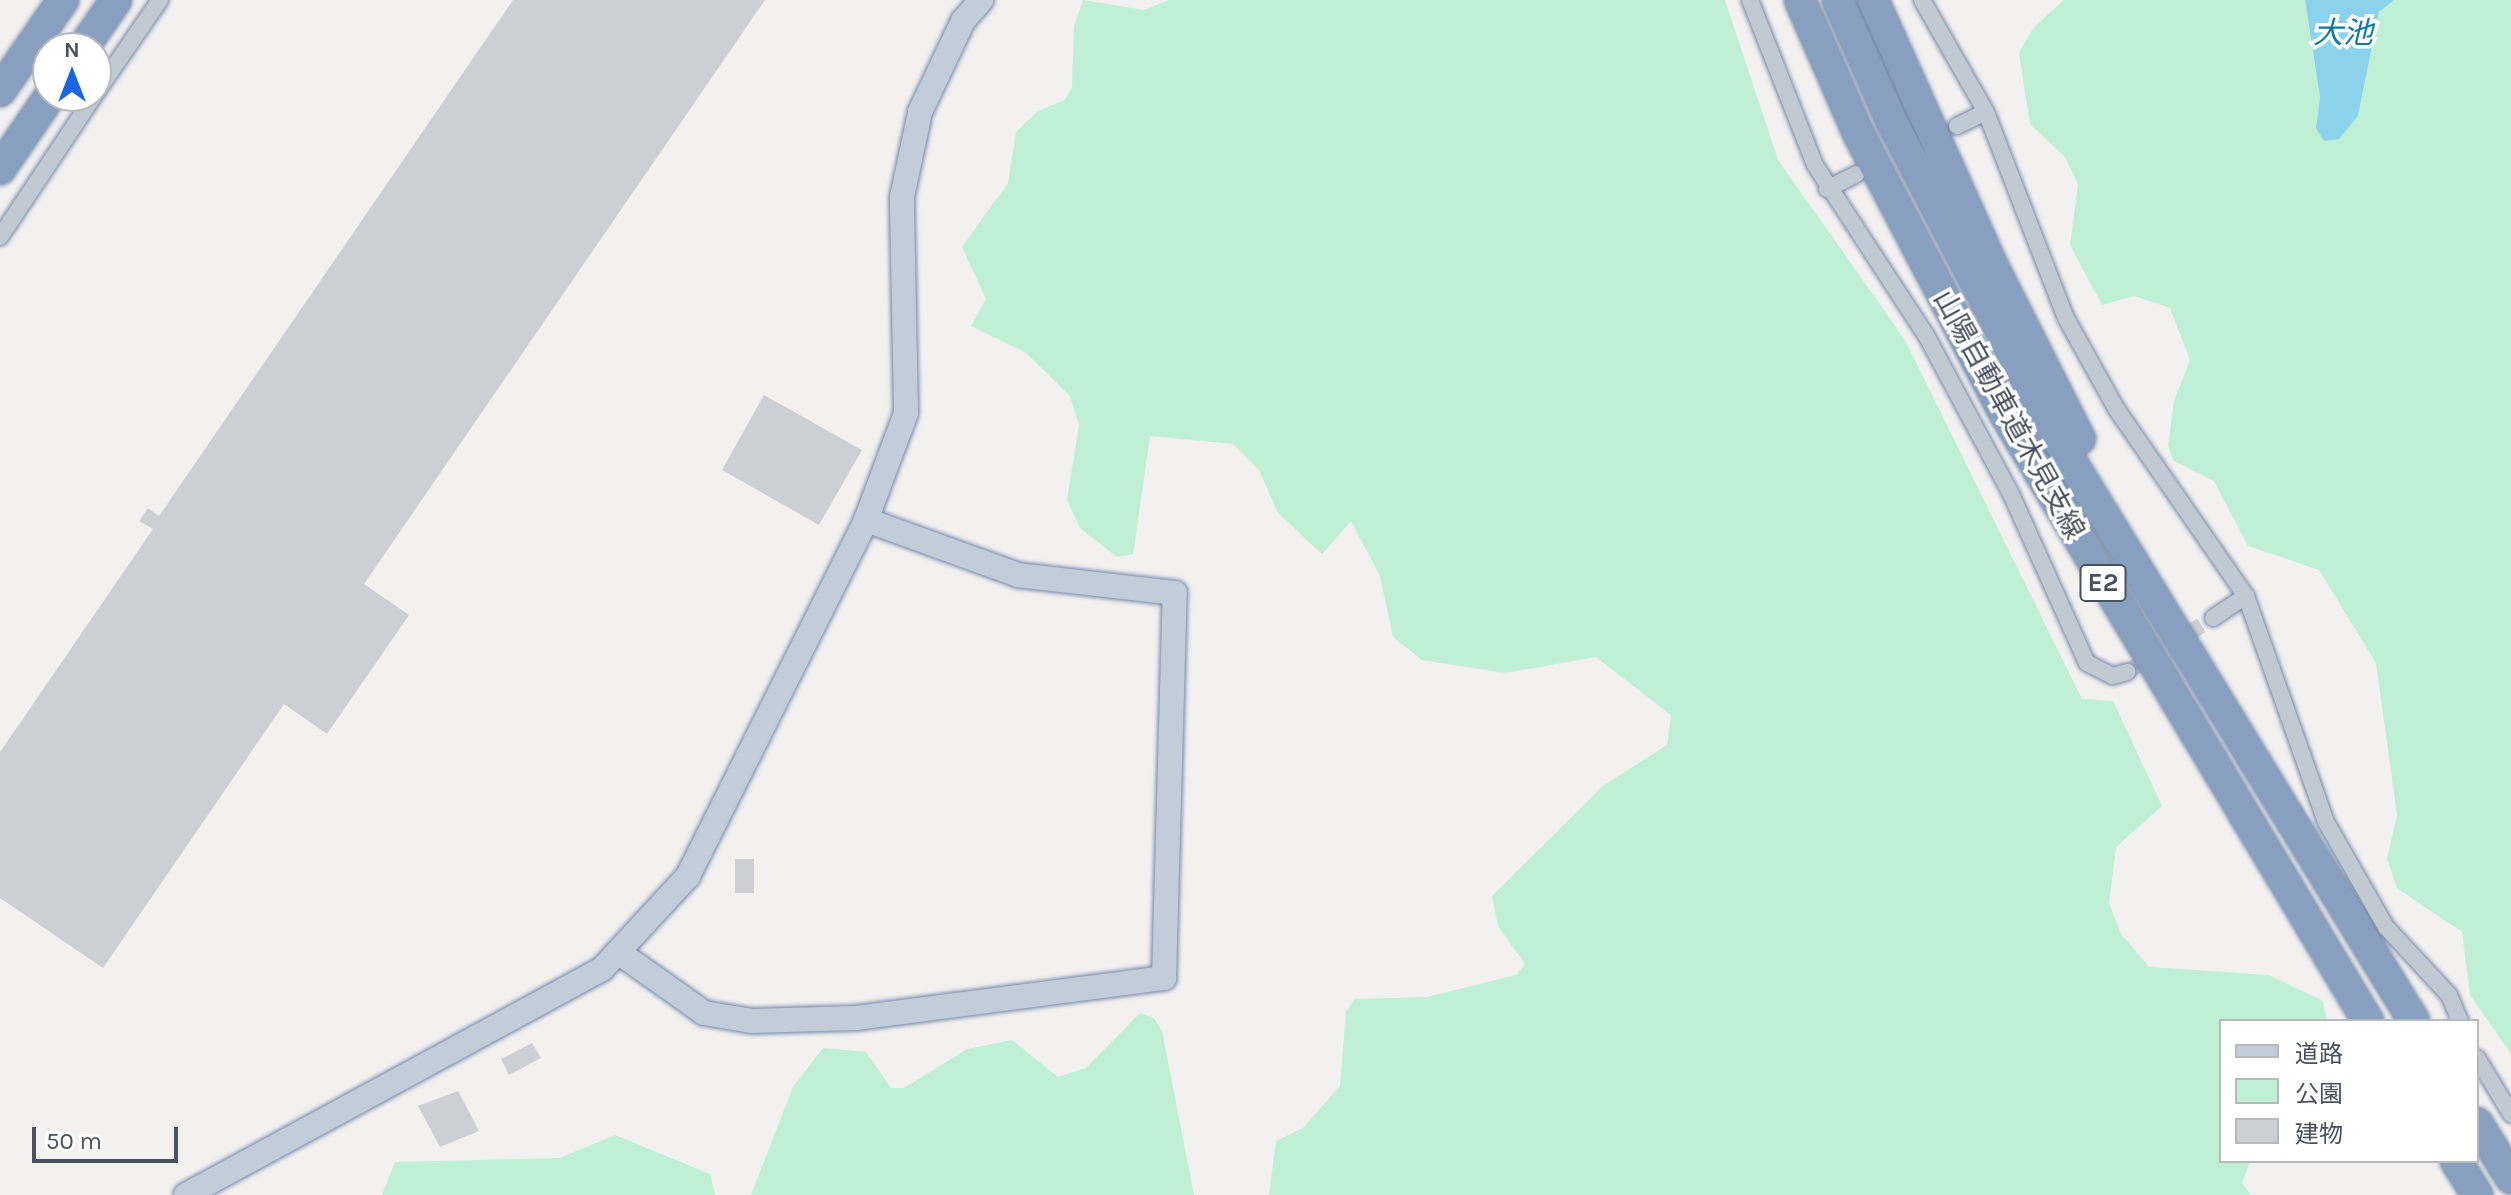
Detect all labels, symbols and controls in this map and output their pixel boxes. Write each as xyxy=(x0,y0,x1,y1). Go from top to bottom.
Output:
water label: 大池 xyxy=(2313,15,2373,51)
north arrow xyxy=(32,32,112,112)
text: N xyxy=(64,37,80,63)
street label: 山陽自動車道木見支線 xyxy=(1926,284,2092,546)
road number: E2 xyxy=(2079,561,2127,605)
legend xyxy=(2219,1019,2479,1163)
text: 道路 xyxy=(2295,1040,2343,1068)
text: 公園 xyxy=(2295,1080,2343,1108)
scale bar xyxy=(36,1111,182,1161)
text: 建物 xyxy=(2295,1120,2343,1148)
text: 50 m xyxy=(46,1127,102,1155)

